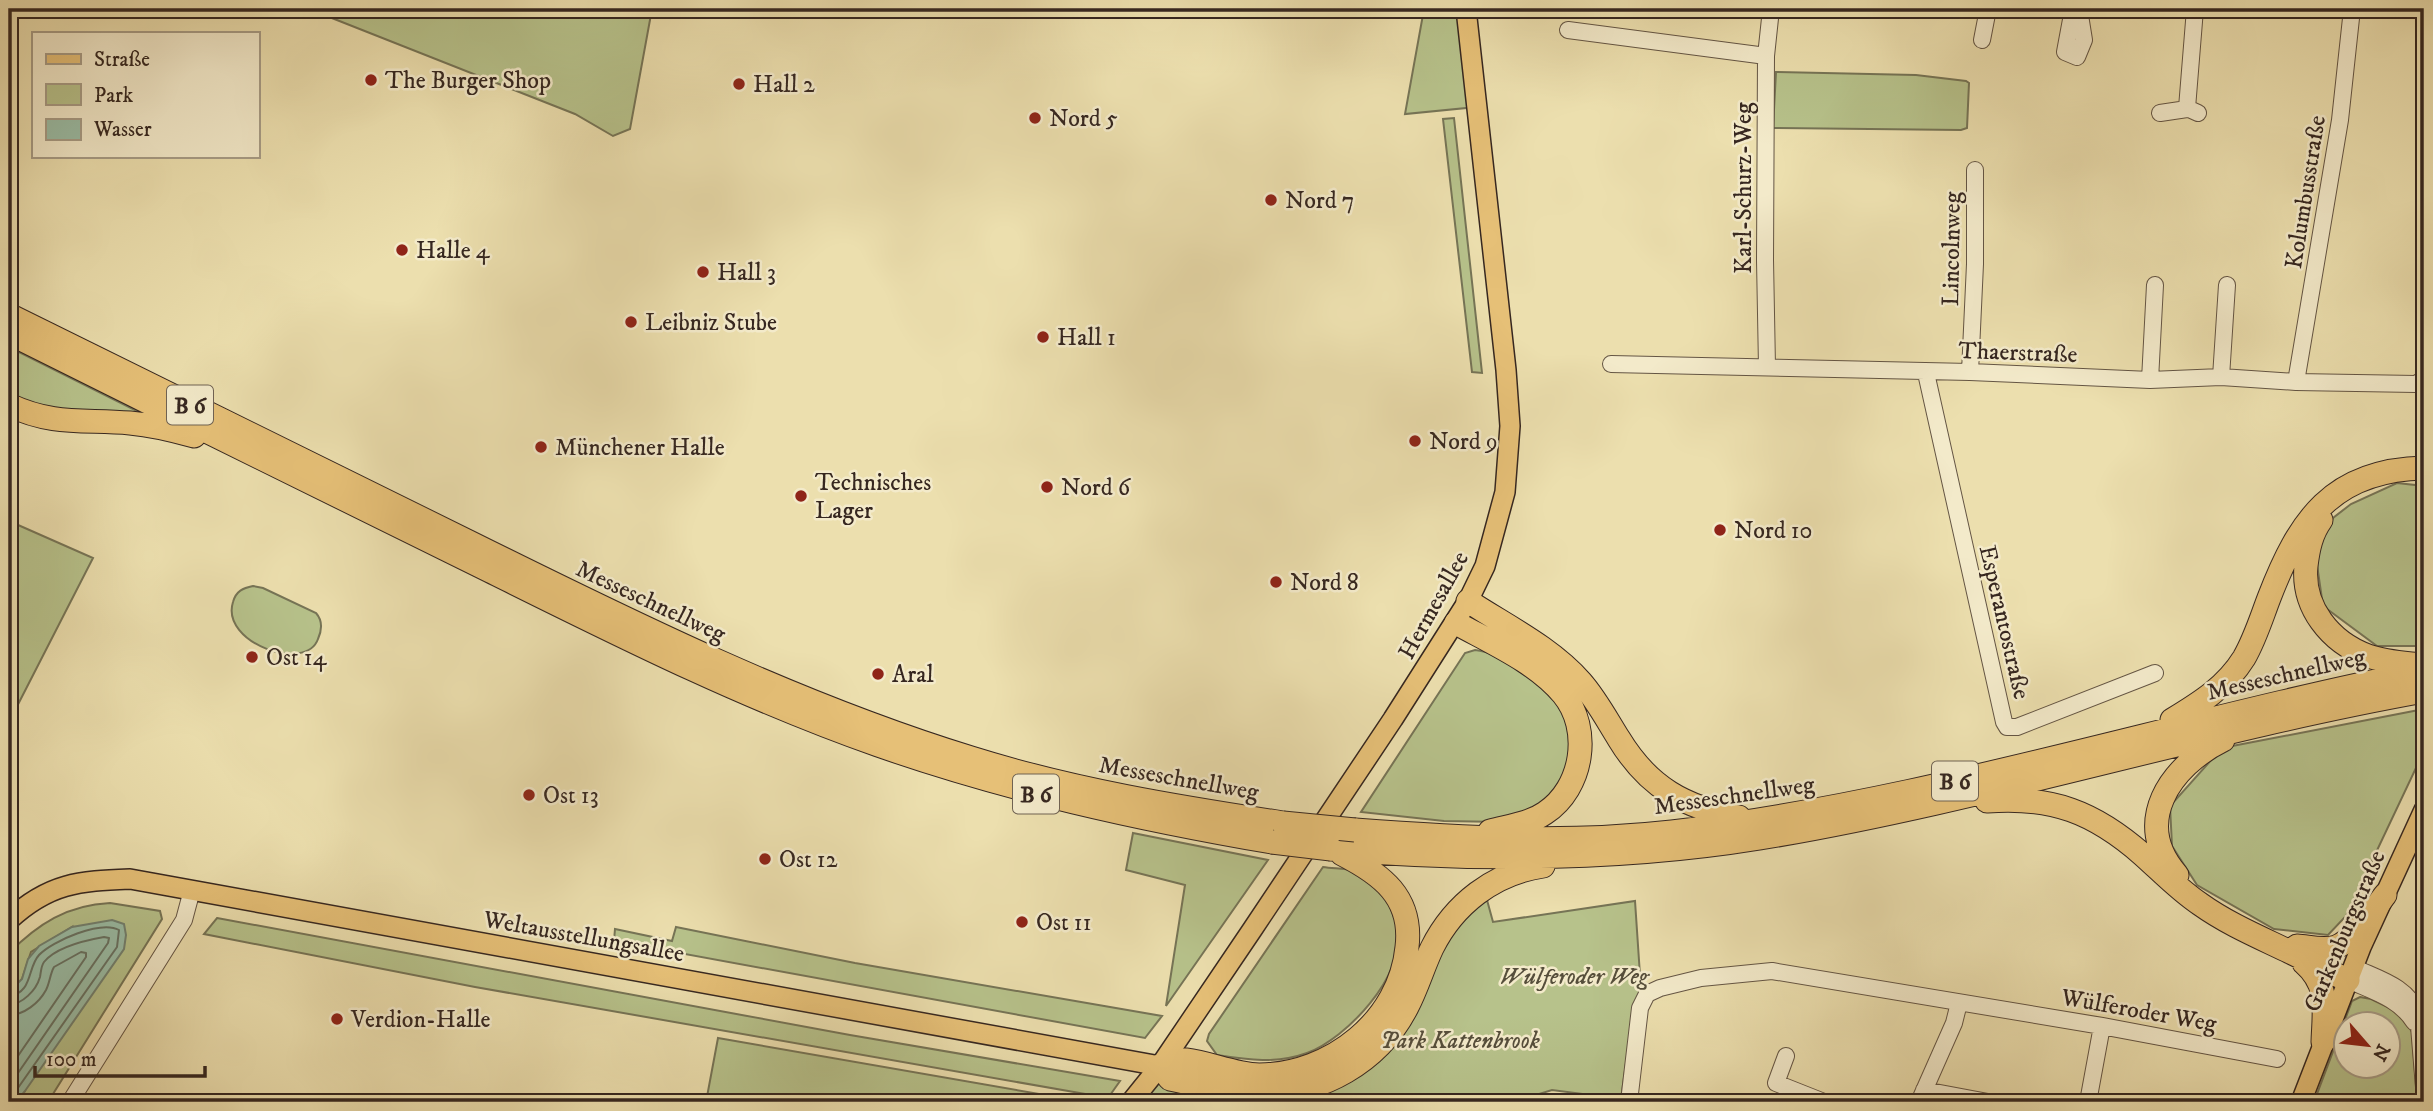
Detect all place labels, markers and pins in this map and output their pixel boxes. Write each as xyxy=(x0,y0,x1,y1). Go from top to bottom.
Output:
place label: The Burger Shop xyxy=(385,66,551,96)
place label: Hall 2 xyxy=(753,70,815,100)
marker: The Burger Shop xyxy=(363,72,379,88)
marker: Hall 2 xyxy=(731,76,747,92)
place label: Nord 5 xyxy=(1049,104,1118,134)
marker: Nord 5 xyxy=(1027,110,1043,126)
place label: Nord 7 xyxy=(1285,186,1354,216)
marker: Nord 7 xyxy=(1263,192,1279,208)
place label: Halle 4 xyxy=(416,236,491,266)
marker: Halle 4 xyxy=(394,242,410,258)
place label: Hall 3 xyxy=(717,258,776,288)
marker: Hall 3 xyxy=(695,264,711,280)
place label: Leibniz Stube xyxy=(645,308,777,338)
marker: Leibniz Stube xyxy=(623,314,639,330)
place label: Hall 1 xyxy=(1057,323,1116,353)
marker: Hall 1 xyxy=(1035,329,1051,345)
place label: Nord 9 xyxy=(1429,427,1498,457)
place label: Münchener Halle xyxy=(555,433,725,463)
marker: Nord 9 xyxy=(1407,433,1423,449)
marker: Münchener Halle xyxy=(533,439,549,455)
place label: Technisches Lager xyxy=(815,468,931,526)
place label: Nord 6 xyxy=(1061,473,1132,503)
marker: Nord 6 xyxy=(1039,479,1055,495)
marker: Technisches Lager xyxy=(793,488,809,504)
place label: Nord 10 xyxy=(1734,516,1812,546)
marker: Nord 10 xyxy=(1712,522,1728,538)
place label: Nord 8 xyxy=(1290,568,1359,598)
marker: Nord 8 xyxy=(1268,574,1284,590)
place label: Ost 14 xyxy=(266,643,328,673)
marker: Ost 14 xyxy=(244,649,260,665)
place label: Aral xyxy=(892,660,934,690)
marker: Aral xyxy=(870,666,886,682)
place label: Ost 13 xyxy=(543,781,599,811)
marker: Ost 13 xyxy=(521,787,537,803)
place label: Ost 12 xyxy=(779,845,838,875)
marker: Ost 12 xyxy=(757,851,773,867)
place label: Ost 11 xyxy=(1036,908,1091,938)
marker: Ost 11 xyxy=(1014,914,1030,930)
place label: Verdion-Halle xyxy=(350,1005,491,1035)
marker: Verdion-Halle xyxy=(329,1011,345,1027)

